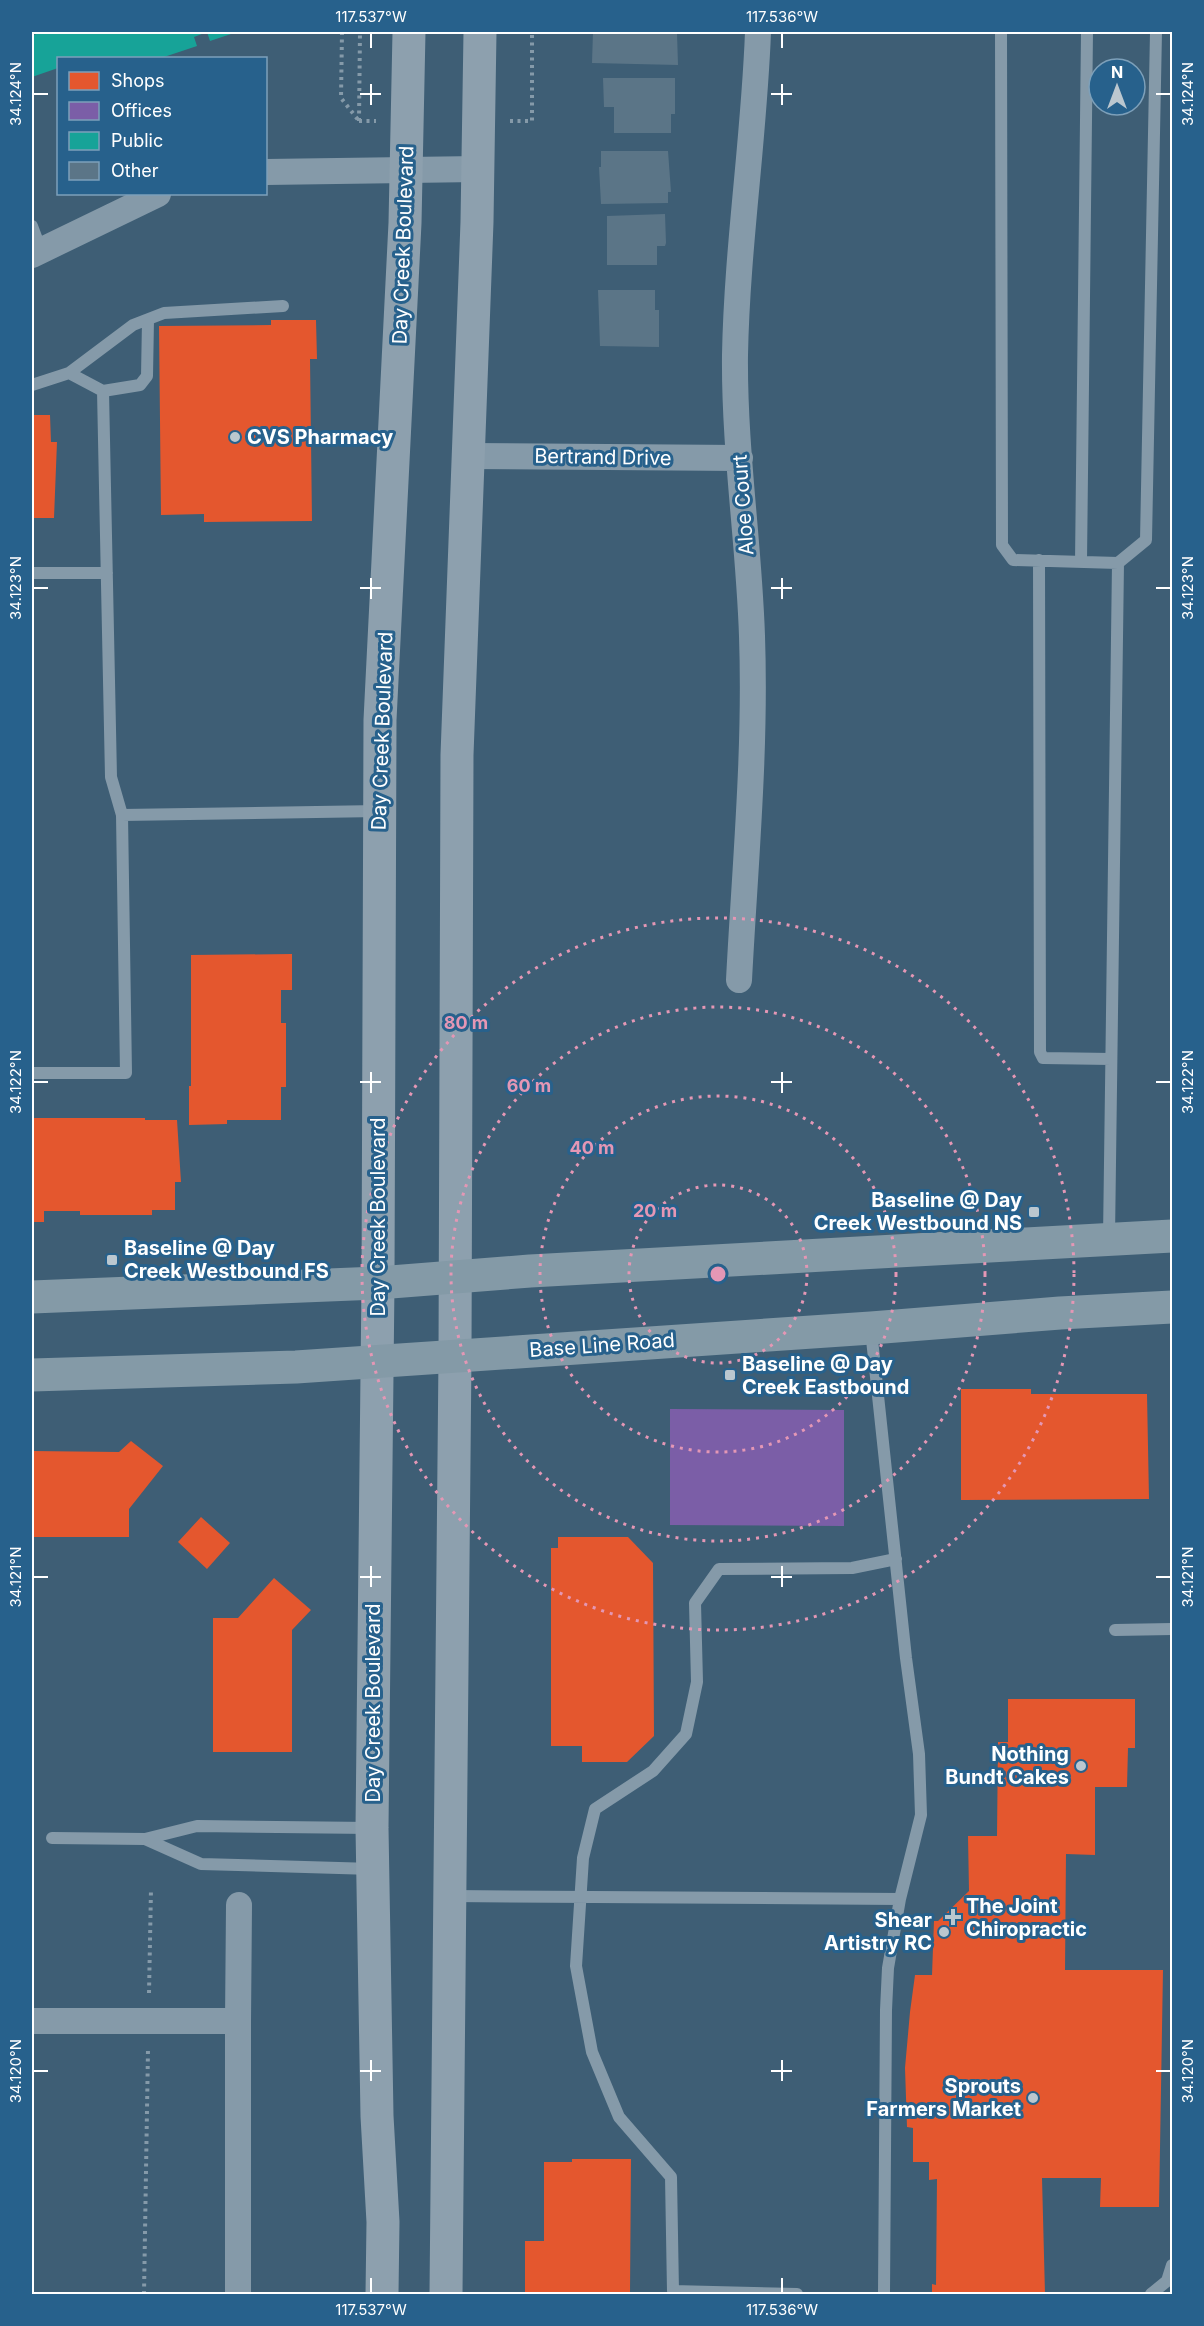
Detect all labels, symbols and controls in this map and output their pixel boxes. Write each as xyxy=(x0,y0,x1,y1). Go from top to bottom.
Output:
text: 117.537°W xyxy=(335,7,407,26)
text: 117.536°W xyxy=(746,7,818,26)
legend xyxy=(57,57,267,195)
north arrow xyxy=(1087,57,1147,117)
text: 34.124°N xyxy=(6,62,25,126)
text: N xyxy=(1111,62,1123,82)
text: 34.124°N xyxy=(1178,62,1197,126)
text: Shops xyxy=(111,70,165,91)
text: Offices xyxy=(111,100,172,121)
text: Public xyxy=(111,130,163,151)
street label: Day Creek Boulevard xyxy=(388,145,418,345)
text: Other xyxy=(111,160,159,181)
place label: CVS Pharmacy xyxy=(247,425,393,449)
marker: CVS Pharmacy xyxy=(228,430,242,444)
street label: Bertrand Drive xyxy=(534,444,672,470)
street label: Aloe Court xyxy=(727,453,758,556)
text: 34.123°N xyxy=(6,556,25,620)
text: 34.123°N xyxy=(1178,556,1197,620)
street label: Day Creek Boulevard xyxy=(367,631,397,831)
text: 80 m xyxy=(444,1012,488,1033)
text: 34.122°N xyxy=(6,1050,25,1114)
text: 34.122°N xyxy=(1178,1050,1197,1114)
text: 60 m xyxy=(507,1075,551,1096)
street label: Day Creek Boulevard xyxy=(366,1118,390,1316)
text: 40 m xyxy=(570,1137,615,1158)
place label: Baseline @ Day Creek Westbound NS xyxy=(814,1188,1022,1235)
text: 20 m xyxy=(633,1200,677,1221)
marker: Baseline @ Day Creek Westbound NS xyxy=(1027,1205,1041,1219)
place label: Baseline @ Day Creek Westbound FS xyxy=(124,1236,329,1283)
marker: Baseline @ Day Creek Westbound FS xyxy=(105,1253,119,1267)
centre of rings xyxy=(708,1264,728,1284)
street label: Base Line Road xyxy=(529,1328,675,1362)
place label: Baseline @ Day Creek Eastbound xyxy=(742,1352,909,1399)
marker: Baseline @ Day Creek Eastbound xyxy=(723,1368,737,1382)
text: 34.121°N xyxy=(6,1547,25,1607)
text: 34.121°N xyxy=(1178,1547,1197,1607)
street label: Day Creek Boulevard xyxy=(361,1604,385,1802)
place label: Nothing Bundt Cakes xyxy=(945,1742,1069,1789)
marker: Nothing Bundt Cakes xyxy=(1074,1759,1088,1773)
place label: The Joint Chiropractic xyxy=(966,1894,1087,1941)
place label: Shear Artistry RC xyxy=(824,1908,932,1955)
marker: The Joint Chiropractic xyxy=(944,1908,962,1926)
marker: Shear Artistry RC xyxy=(937,1925,951,1939)
text: 34.120°N xyxy=(6,2039,25,2103)
text: 34.120°N xyxy=(1178,2039,1197,2103)
place label: Sprouts Farmers Market xyxy=(866,2074,1021,2121)
marker: Sprouts Farmers Market xyxy=(1026,2091,1040,2105)
text: 117.537°W xyxy=(335,2300,407,2319)
text: 117.536°W xyxy=(746,2300,818,2319)

